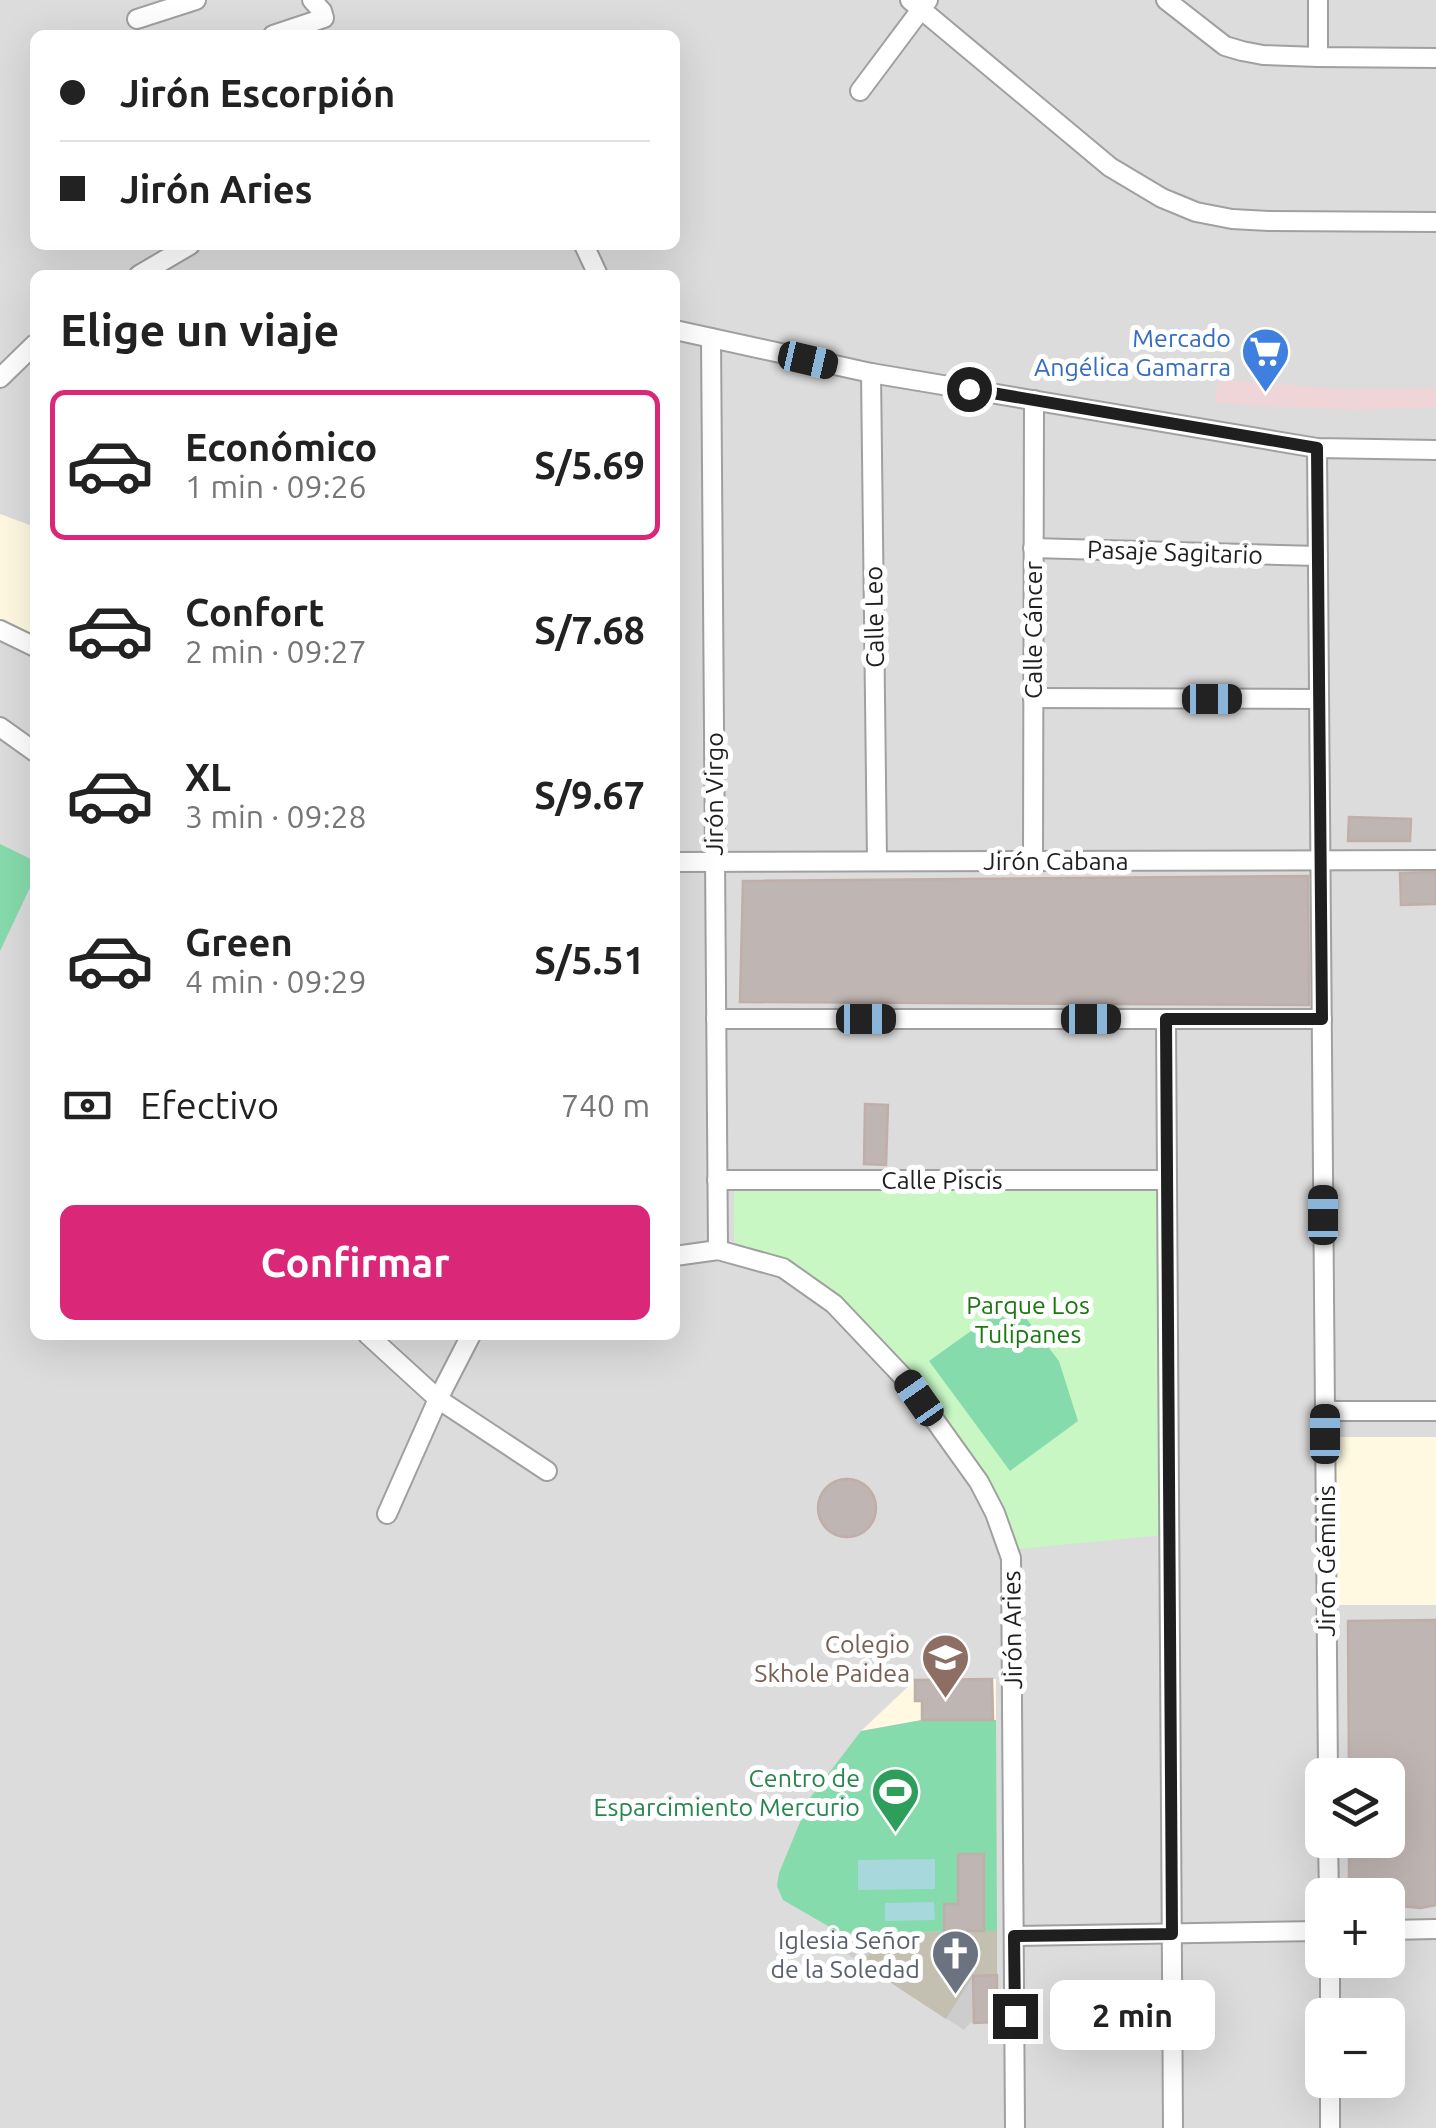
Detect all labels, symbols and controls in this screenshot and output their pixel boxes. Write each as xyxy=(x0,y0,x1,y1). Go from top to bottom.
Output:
text: Jirón Escorpión xyxy=(120,72,395,114)
text: Jirón Aries xyxy=(120,168,312,210)
text: Elige un viaje xyxy=(60,304,340,355)
place label: Mercado Angélica Gamarra xyxy=(1034,324,1231,381)
supermarket icon: Mercado Angélica Gamarra xyxy=(1240,326,1292,394)
car xyxy=(775,339,841,381)
route start xyxy=(947,367,992,412)
icon: car xyxy=(65,420,155,510)
text: Económico xyxy=(185,426,377,468)
text: S/5.69 xyxy=(534,444,645,486)
text: 1 min · 09:26 xyxy=(185,468,367,504)
street label: Pasaje Sagitario xyxy=(1087,535,1263,569)
street label: Calle Cáncer xyxy=(1019,560,1047,699)
street label: Calle Leo xyxy=(859,566,889,668)
icon: car xyxy=(65,585,155,675)
text: Confort xyxy=(185,591,324,633)
text: S/7.68 xyxy=(534,609,645,651)
text: 2 min · 09:27 xyxy=(185,633,367,669)
car xyxy=(1182,684,1242,714)
street label: Jirón Virgo xyxy=(700,732,728,856)
icon: car xyxy=(65,750,155,840)
text: XL xyxy=(185,756,231,798)
text: S/9.67 xyxy=(534,774,645,816)
text: 3 min · 09:28 xyxy=(185,798,367,834)
street label: Jirón Cabana xyxy=(983,847,1129,875)
icon: car xyxy=(65,915,155,1005)
text: Green xyxy=(185,921,293,963)
text: S/5.51 xyxy=(534,939,645,981)
text: 4 min · 09:29 xyxy=(185,963,367,999)
car xyxy=(836,1004,896,1034)
car xyxy=(1061,1004,1121,1034)
icon: cash xyxy=(60,1078,115,1133)
text: Efectivo xyxy=(140,1084,279,1126)
text: 740 m xyxy=(561,1087,650,1123)
street label: Calle Piscis xyxy=(881,1166,1003,1194)
car xyxy=(1308,1185,1338,1245)
button: Confirmar xyxy=(60,1205,650,1320)
park label: Parque Los Tulipanes xyxy=(966,1291,1090,1348)
car xyxy=(890,1365,948,1431)
car xyxy=(1310,1404,1340,1464)
street label: Jirón Géminis xyxy=(1312,1485,1340,1637)
street label: Jirón Aries xyxy=(997,1570,1027,1690)
place label: Colegio Skhole Paidea xyxy=(754,1630,910,1687)
school or university icon: Colegio Skhole Paidea xyxy=(919,1632,971,1700)
map controls xyxy=(1305,1758,1405,2098)
button: layers xyxy=(1305,1758,1405,1858)
place label: Centro de Esparcimiento Mercurio xyxy=(594,1764,860,1821)
sports icon: Centro de Esparcimiento Mercurio xyxy=(869,1766,921,1834)
button: + xyxy=(1305,1878,1405,1978)
place label: Iglesia Señor de la Soledad xyxy=(770,1926,921,1983)
church icon: Iglesia Señor de la Soledad xyxy=(929,1928,981,1996)
callout: 2 min xyxy=(1050,1981,1215,2051)
route end xyxy=(993,1994,1038,2039)
text: 2 min xyxy=(1092,1997,1173,2033)
button: − xyxy=(1305,1998,1405,2098)

